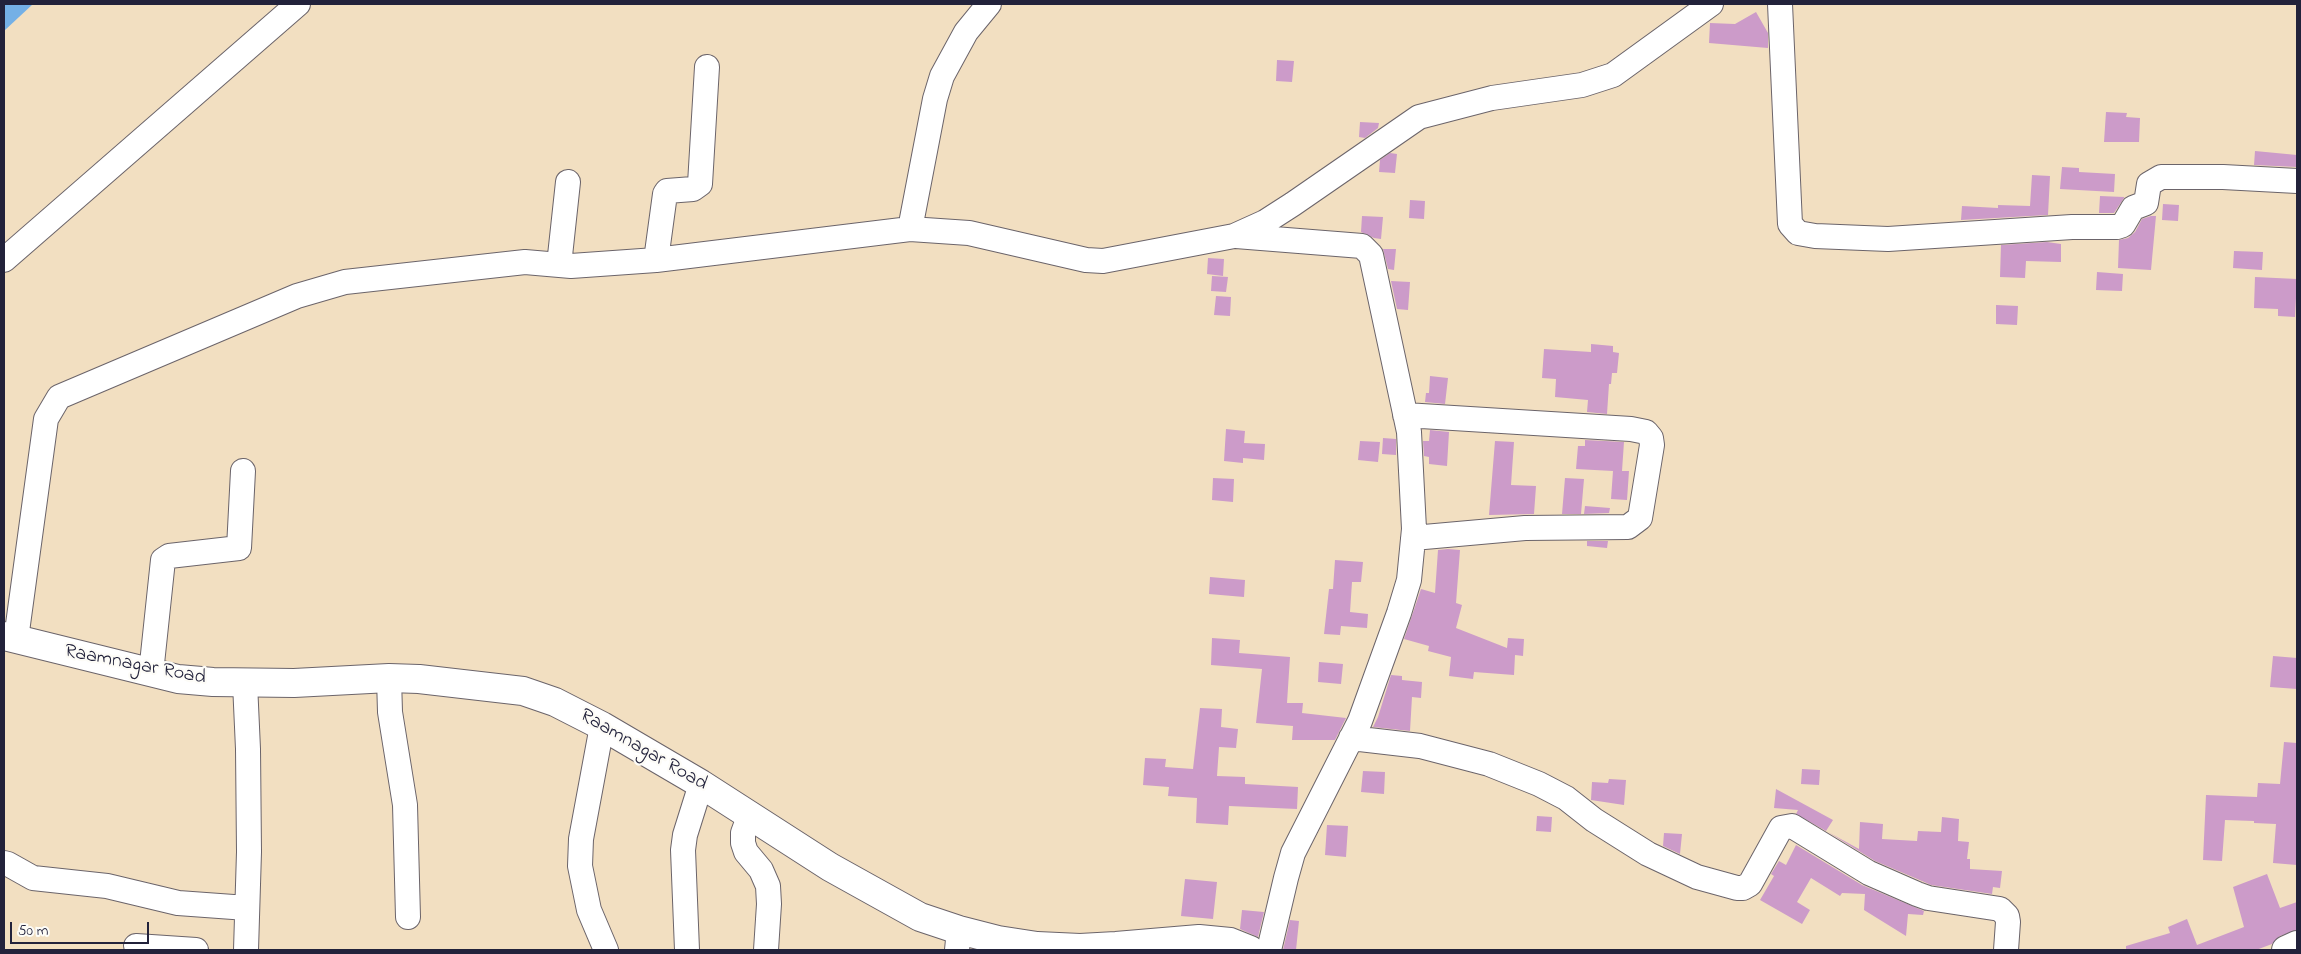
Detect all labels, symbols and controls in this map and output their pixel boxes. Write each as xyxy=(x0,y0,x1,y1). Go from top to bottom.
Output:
street label: Raamnagar Road xyxy=(62,641,208,691)
street label: Raamnagar Road xyxy=(575,705,711,797)
scale bar xyxy=(12,912,151,944)
text: 50 m xyxy=(18,920,48,942)

